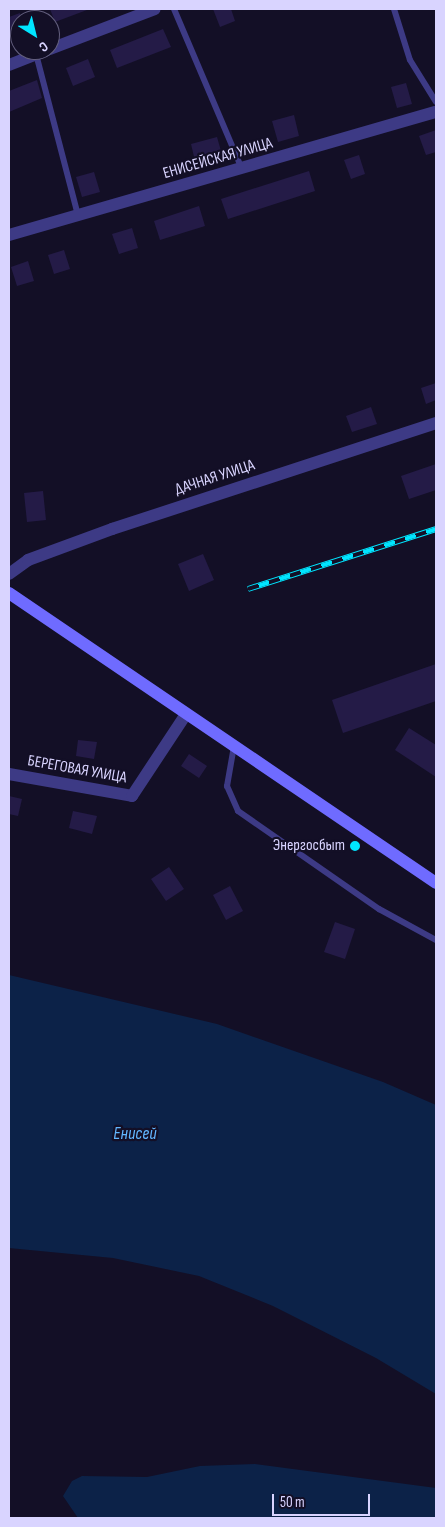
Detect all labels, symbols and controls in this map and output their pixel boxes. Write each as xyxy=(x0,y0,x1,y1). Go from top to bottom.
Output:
north arrow xyxy=(10,10,60,60)
text: С xyxy=(36,38,51,56)
street label: ЕНИСЕЙСКАЯ УЛИЦА xyxy=(161,134,275,184)
street label: ДАЧНАЯ УЛИЦА xyxy=(173,456,257,500)
street label: БЕРЕГОВАЯ УЛИЦА xyxy=(26,752,128,788)
place label: Энергосбыт xyxy=(273,836,345,856)
marker: Энергосбыт xyxy=(349,840,361,852)
water label: Енисей xyxy=(113,1123,157,1145)
scale bar xyxy=(275,1484,372,1516)
text: 50 m xyxy=(280,1493,305,1512)

